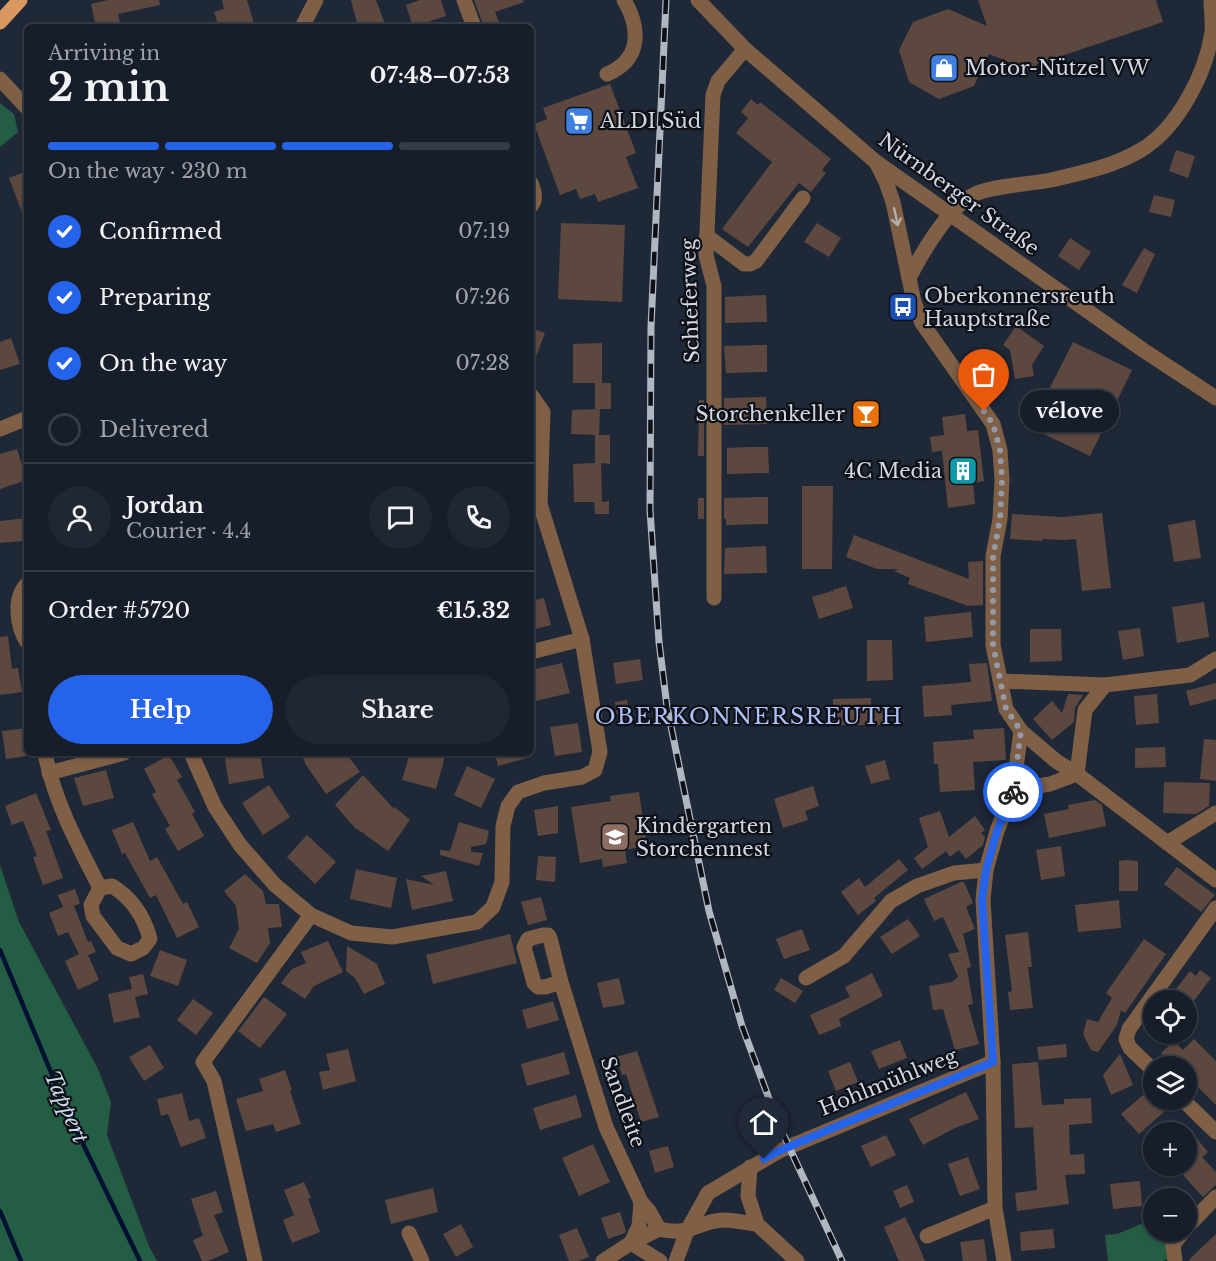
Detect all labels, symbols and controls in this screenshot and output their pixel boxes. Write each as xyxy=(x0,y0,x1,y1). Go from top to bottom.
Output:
text: Arriving in xyxy=(48,41,160,65)
shop icon: Motor-Nützel VW xyxy=(928,52,960,84)
place label: Motor-Nützel VW xyxy=(965,56,1150,80)
text: 07:48–07:53 xyxy=(370,62,510,89)
text: 2 min xyxy=(48,63,169,112)
supermarket icon: ALDI Süd xyxy=(563,105,595,137)
place label: ALDI Süd xyxy=(599,109,701,133)
street label: Nürnberger Straße xyxy=(874,128,1044,260)
text: On the way · 230 m xyxy=(48,159,247,183)
one-way arrow xyxy=(891,206,902,226)
icon: check xyxy=(48,215,81,248)
text: Confirmed xyxy=(99,218,222,245)
text: 07:19 xyxy=(458,219,510,243)
street label: Schieferweg xyxy=(676,237,704,364)
icon: check xyxy=(48,281,81,314)
text: Preparing xyxy=(99,284,210,311)
place label: Oberkonnersreuth Hauptstraße xyxy=(924,284,1115,331)
text: 07:26 xyxy=(455,285,510,309)
bus stop icon: Oberkonnersreuth Hauptstraße xyxy=(887,291,919,323)
icon: check xyxy=(48,347,81,380)
pin xyxy=(958,349,1009,411)
text: On the way xyxy=(99,350,227,377)
text: 07:28 xyxy=(456,351,510,375)
icon: bag xyxy=(967,358,1000,391)
callout: vélove xyxy=(1020,390,1119,432)
bar icon: Storchenkeller xyxy=(850,398,882,430)
text: vélove xyxy=(1036,399,1103,423)
place label: Storchenkeller xyxy=(695,402,845,426)
text: Delivered xyxy=(99,416,209,443)
building icon: 4C Media xyxy=(947,455,979,487)
place label: 4C Media xyxy=(844,459,943,483)
button: person xyxy=(48,486,111,549)
button: chat xyxy=(369,486,432,549)
button: phone xyxy=(447,486,510,549)
text: Jordan xyxy=(126,492,204,519)
text: Courier · 4.4 xyxy=(126,519,251,543)
text: Order #5720 xyxy=(48,597,190,624)
text: €15.32 xyxy=(436,597,510,624)
button: Help xyxy=(48,675,273,744)
button: Share xyxy=(285,675,510,744)
district label: OBERKONNERSREUTH xyxy=(595,703,903,730)
courier xyxy=(983,762,1043,822)
icon: bike xyxy=(997,776,1030,809)
place label: Kindergarten Storchennest xyxy=(636,814,772,861)
school or university icon: Kindergarten Storchennest xyxy=(599,821,631,853)
map controls xyxy=(1143,990,1197,1242)
button: locate xyxy=(1143,990,1197,1044)
street label: Hohlmühlweg xyxy=(816,1043,961,1121)
street label: Sandleite xyxy=(595,1053,651,1151)
button: layers xyxy=(1143,1056,1197,1110)
water label: Tappert xyxy=(39,1067,94,1148)
pin xyxy=(738,1097,789,1159)
icon: home xyxy=(747,1106,780,1139)
button: + xyxy=(1143,1122,1197,1176)
button: − xyxy=(1143,1188,1197,1242)

